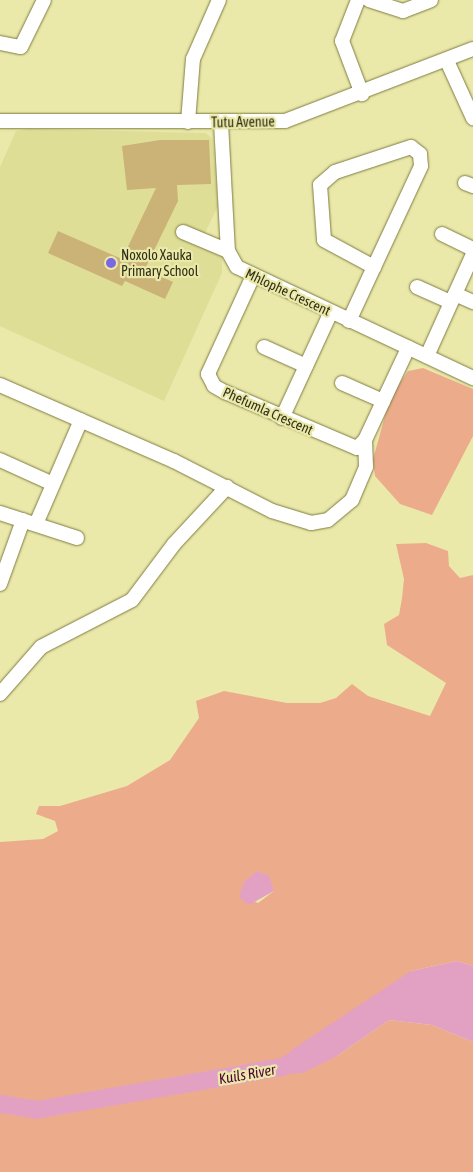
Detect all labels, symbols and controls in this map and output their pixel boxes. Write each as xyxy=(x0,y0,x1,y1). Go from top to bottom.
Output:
street label: Tutu Avenue xyxy=(211,113,275,131)
place label: Noxolo Xauka Primary School xyxy=(121,247,198,280)
marker: Noxolo Xauka Primary School xyxy=(105,257,117,269)
street label: Mhlophe Crescent xyxy=(243,265,333,319)
street label: Phefumla Crescent xyxy=(220,384,316,438)
water label: Kuils River xyxy=(217,1060,277,1088)

